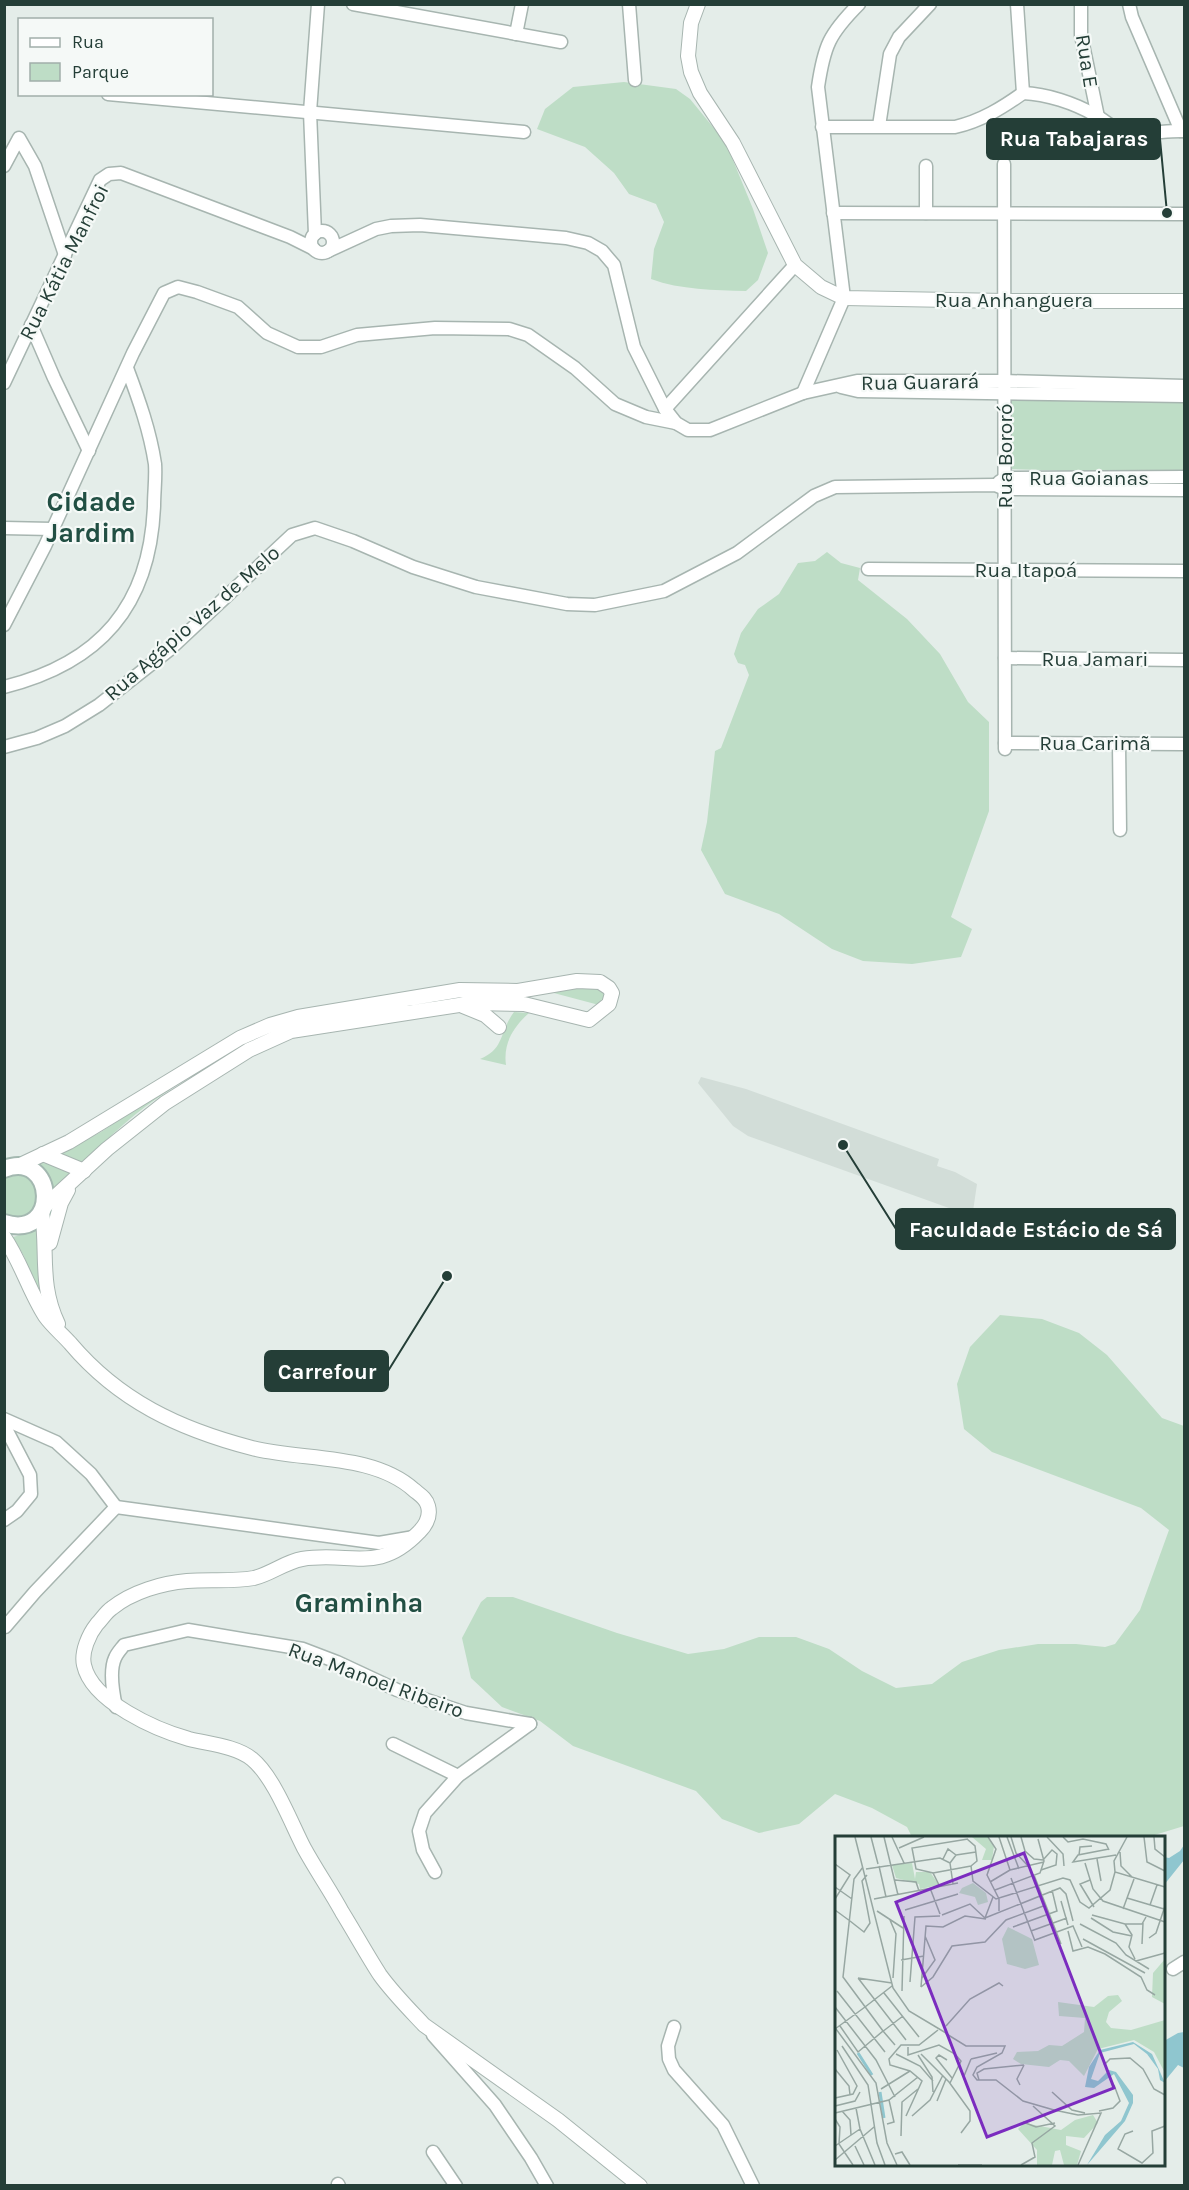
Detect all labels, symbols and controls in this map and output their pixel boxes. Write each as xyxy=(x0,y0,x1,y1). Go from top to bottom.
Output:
legend xyxy=(18,18,213,96)
text: Rua xyxy=(72,31,104,53)
street label: Rua E xyxy=(1071,32,1103,90)
text: Parque xyxy=(72,61,129,83)
callout: Rua Tabajaras xyxy=(987,119,1160,159)
text: Rua Tabajaras xyxy=(1000,126,1148,152)
street label: Rua Kátia Manfroi xyxy=(14,180,114,344)
street label: Rua Anhanguera xyxy=(935,288,1093,312)
street label: Rua Guarará xyxy=(861,369,979,395)
street label: Rua Bororó xyxy=(993,404,1017,508)
street label: Rua Goianas xyxy=(1029,466,1149,490)
district label: Cidade Jardim xyxy=(46,486,136,549)
street label: Rua Agápio Vaz de Melo xyxy=(99,540,285,706)
street label: Rua Itapoá xyxy=(975,558,1077,582)
street label: Rua Jamari xyxy=(1041,647,1149,671)
street label: Rua Carimã xyxy=(1039,731,1151,755)
callout: Faculdade Estácio de Sá xyxy=(896,1209,1175,1249)
text: Faculdade Estácio de Sá xyxy=(909,1217,1163,1243)
callout: Carrefour xyxy=(265,1351,388,1391)
text: Carrefour xyxy=(278,1359,377,1385)
district label: Graminha xyxy=(295,1587,423,1619)
street label: Rua Manoel Ribeiro xyxy=(285,1637,467,1723)
inset map xyxy=(835,1836,1165,2166)

